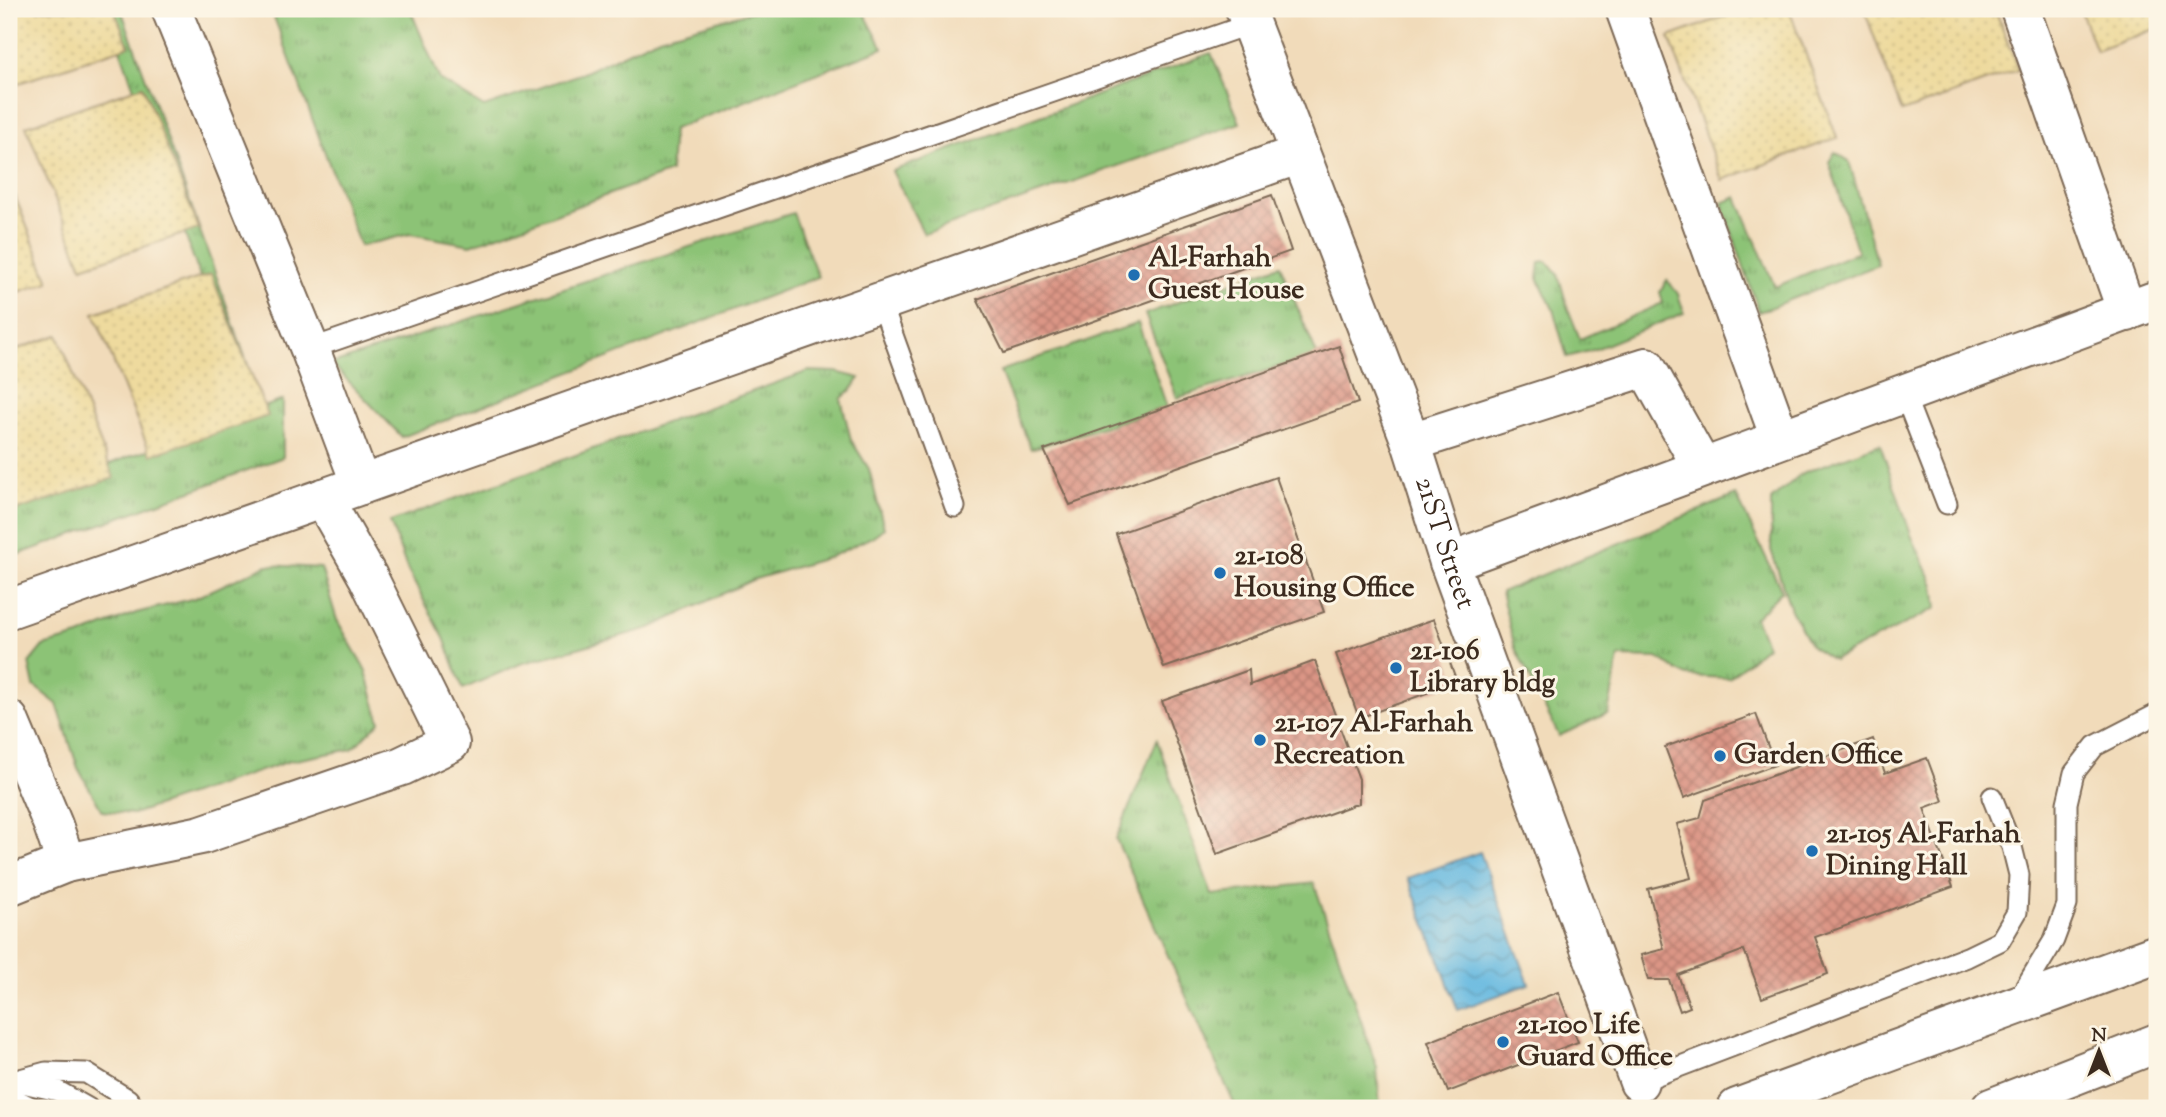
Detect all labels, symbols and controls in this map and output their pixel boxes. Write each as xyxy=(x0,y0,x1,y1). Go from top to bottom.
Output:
place label: Al-Farhah Guest House xyxy=(1148,239,1304,311)
marker: Al-Farhah Guest House xyxy=(1126,267,1142,283)
street label: 21ST Street xyxy=(1403,472,1485,615)
place label: 21-108 Housing Office xyxy=(1234,537,1415,609)
marker: 21-108 Housing Office xyxy=(1212,565,1228,581)
place label: 21-106 Library bldg xyxy=(1410,632,1556,704)
marker: 21-106 Library bldg xyxy=(1388,660,1404,676)
place label: 21-107 Al-Farhah Recreation xyxy=(1274,704,1474,776)
marker: 21-107 Al-Farhah Recreation xyxy=(1252,732,1268,748)
place label: Garden Office xyxy=(1734,736,1903,776)
marker: Garden Office xyxy=(1712,748,1728,764)
place label: 21-105 Al-Farhah Dining Hall xyxy=(1826,815,2021,887)
marker: 21-105 Al-Farhah Dining Hall xyxy=(1804,843,1820,859)
place label: 21-100 Life Guard Office xyxy=(1517,1006,1673,1078)
north arrow xyxy=(2064,1016,2134,1086)
text: N xyxy=(2091,1023,2107,1050)
marker: 21-100 Life Guard Office xyxy=(1495,1034,1511,1050)

